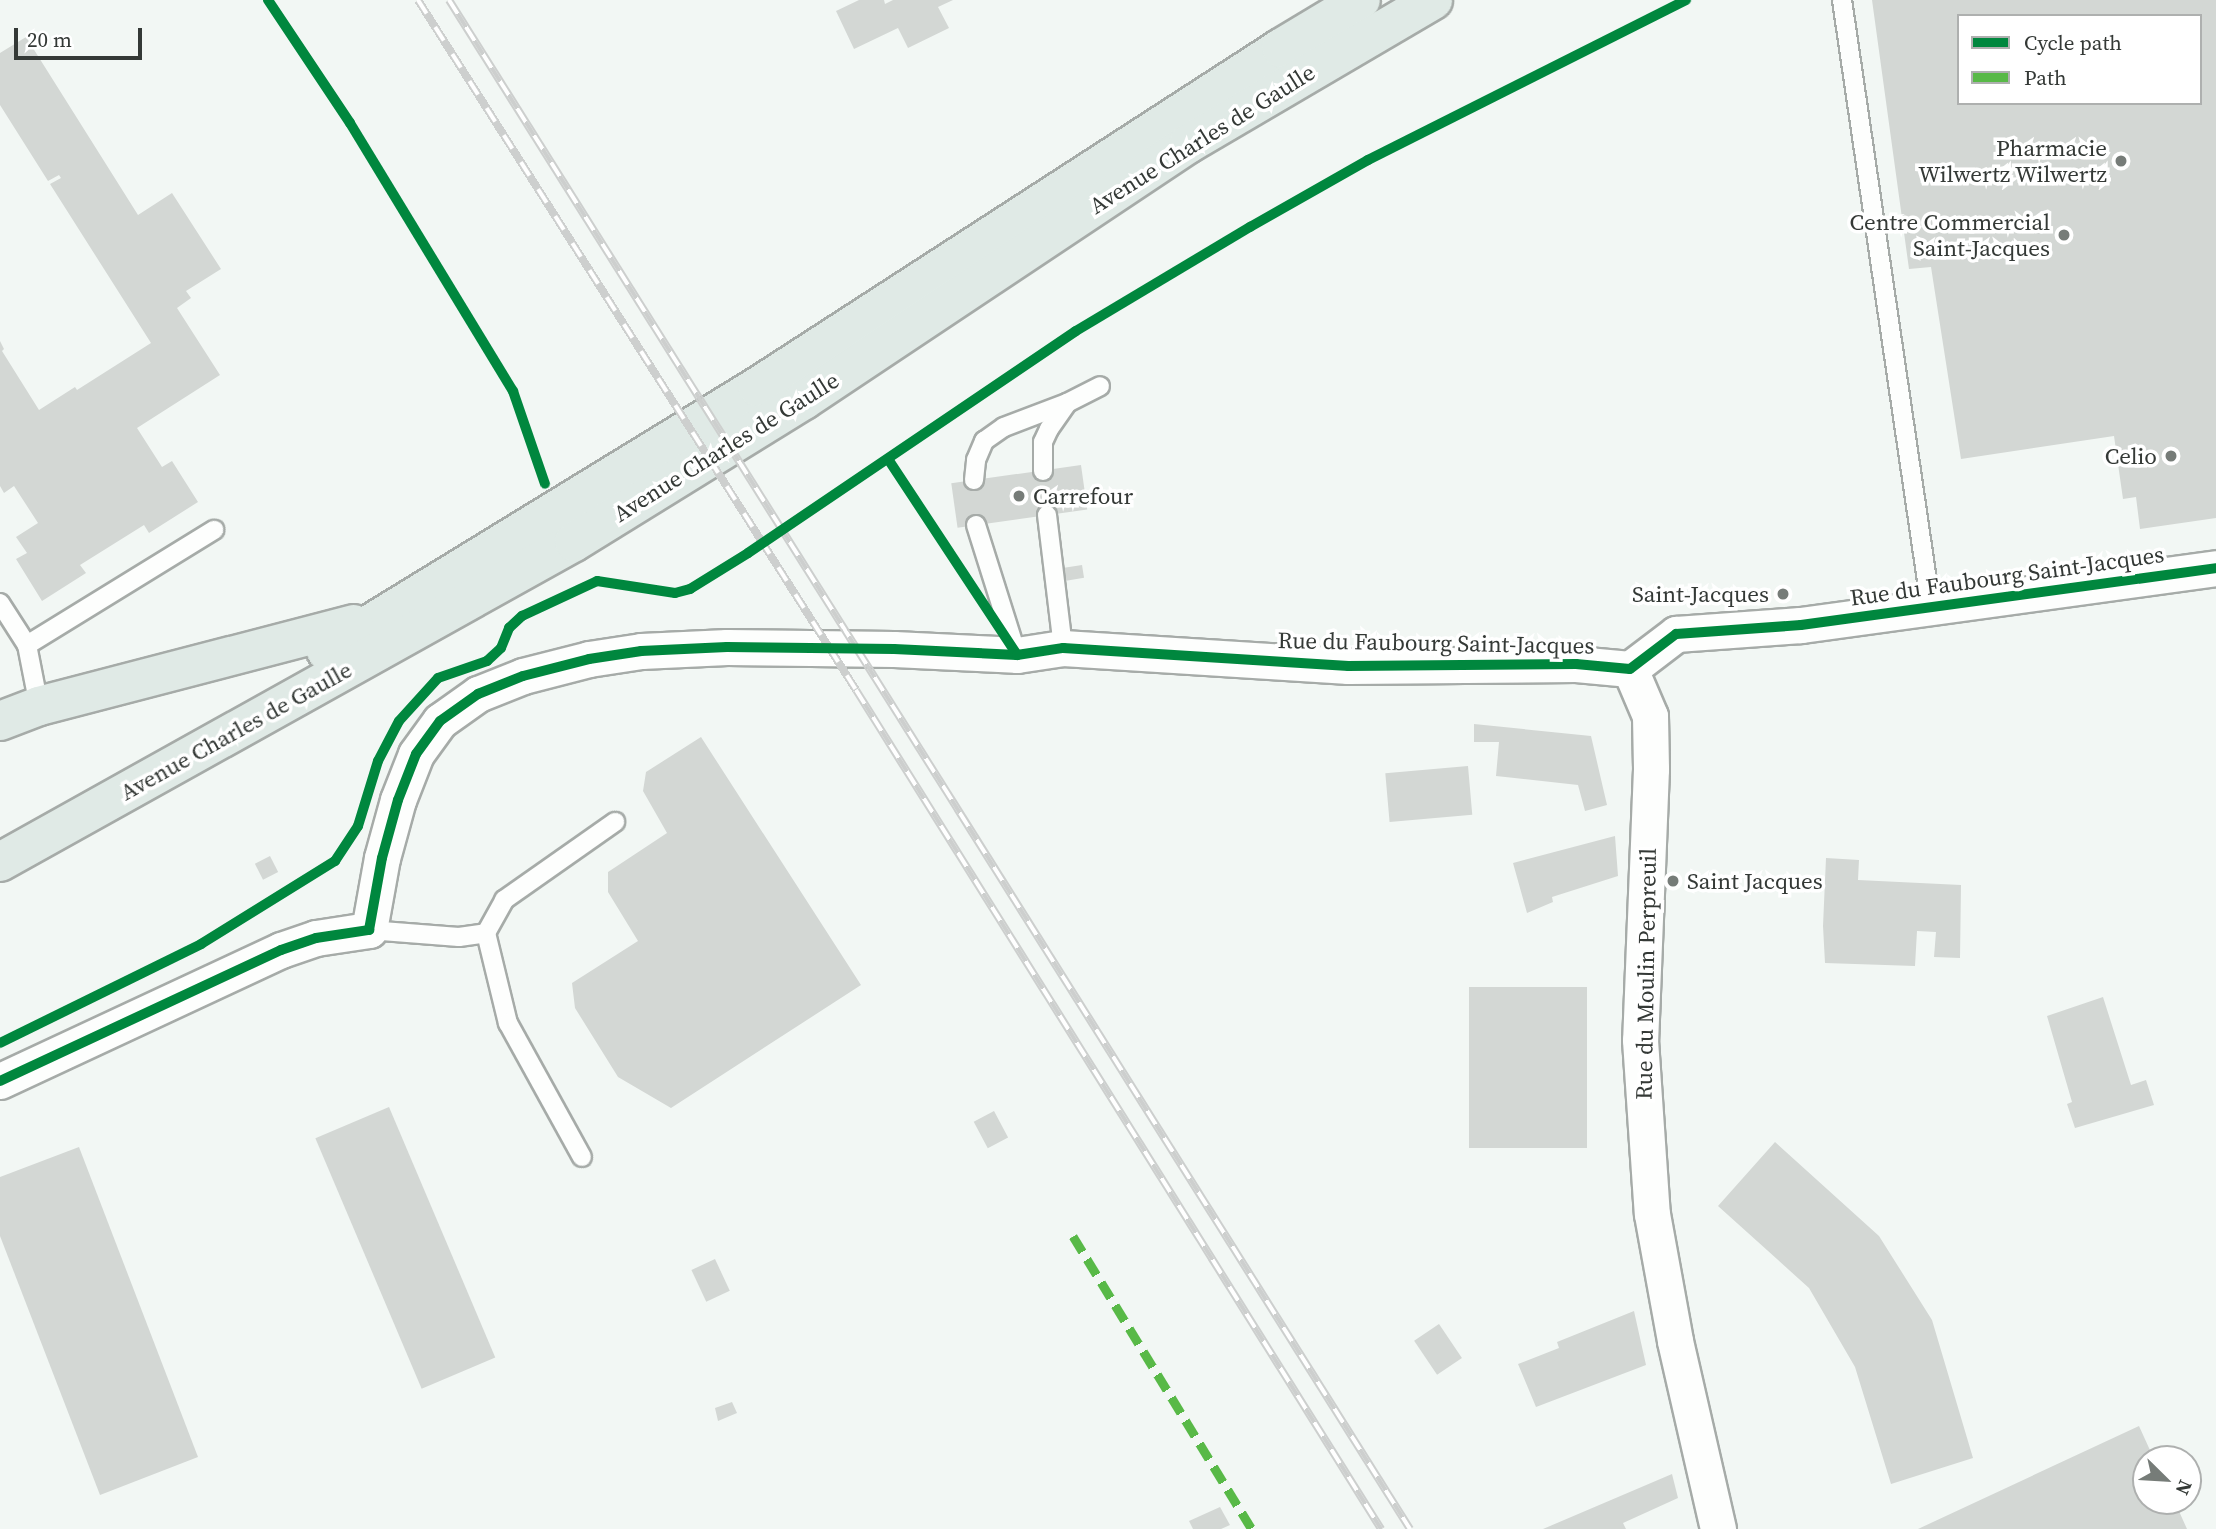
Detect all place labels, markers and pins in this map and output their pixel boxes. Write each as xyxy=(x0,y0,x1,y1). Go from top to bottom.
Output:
place label: Pharmacie Wilwertz Wilwertz xyxy=(1917,134,2107,188)
marker: Pharmacie Wilwertz Wilwertz xyxy=(2113,153,2129,169)
place label: Centre Commercial Saint-Jacques xyxy=(1849,208,2050,262)
marker: Centre Commercial Saint-Jacques xyxy=(2056,227,2072,243)
place label: Celio xyxy=(2105,442,2157,470)
marker: Celio xyxy=(2163,448,2179,464)
place label: Carrefour xyxy=(1033,482,1133,510)
marker: Carrefour xyxy=(1011,488,1027,504)
place label: Saint-Jacques xyxy=(1632,580,1769,608)
marker: Saint-Jacques xyxy=(1775,586,1791,602)
place label: Saint Jacques xyxy=(1687,867,1823,895)
marker: Saint Jacques xyxy=(1665,873,1681,889)

